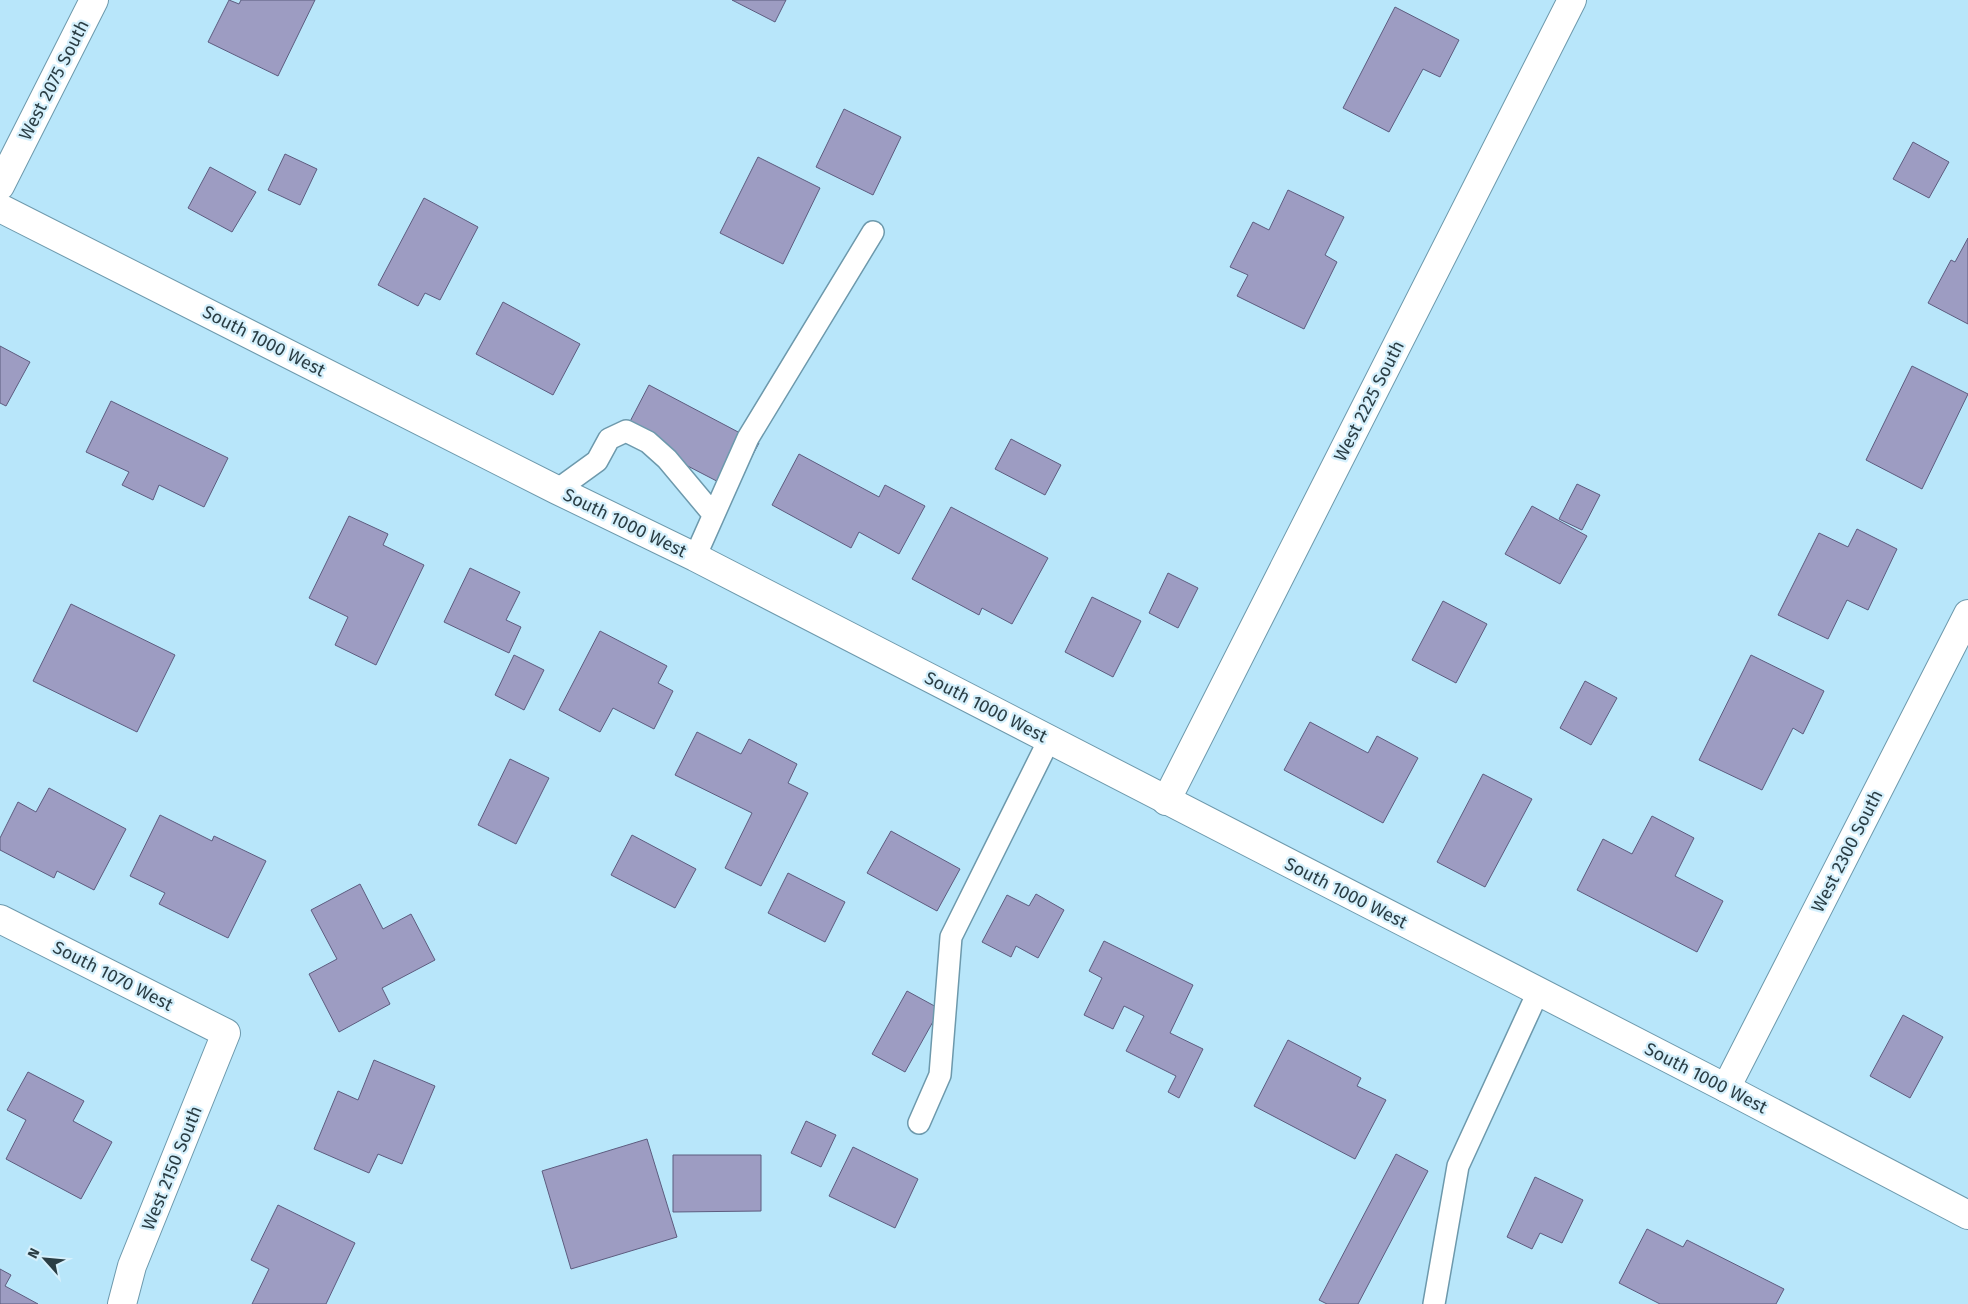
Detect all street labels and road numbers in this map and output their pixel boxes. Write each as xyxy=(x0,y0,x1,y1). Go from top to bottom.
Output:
street label: West 2075 South xyxy=(14,16,94,144)
street label: South 1000 West xyxy=(199,301,329,382)
street label: West 2225 South xyxy=(1329,337,1409,465)
street label: South 1000 West xyxy=(560,484,691,563)
street label: South 1000 West xyxy=(921,667,1051,748)
street label: West 2300 South xyxy=(1807,786,1887,916)
street label: South 1000 West xyxy=(1281,853,1411,934)
street label: South 1070 West xyxy=(49,936,177,1016)
street label: South 1000 West xyxy=(1641,1038,1771,1119)
street label: West 2150 South xyxy=(137,1103,207,1233)

